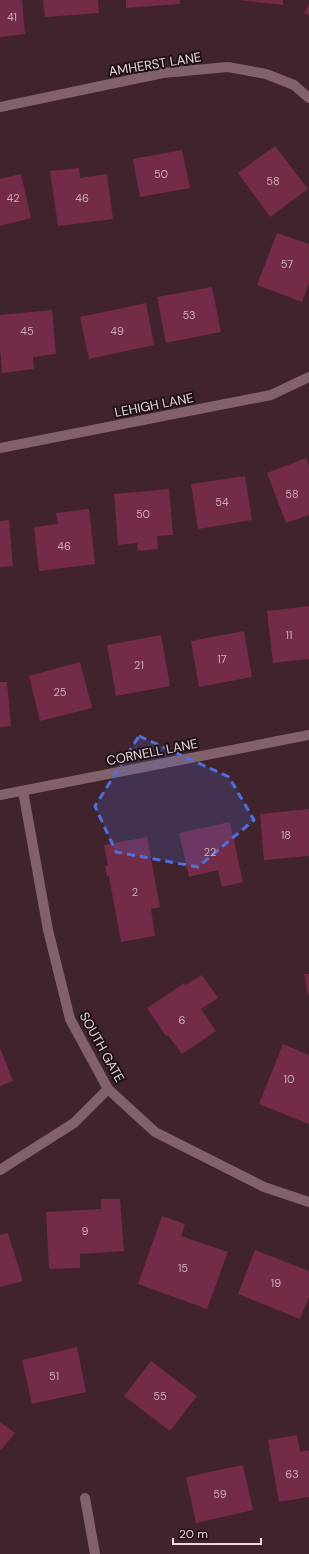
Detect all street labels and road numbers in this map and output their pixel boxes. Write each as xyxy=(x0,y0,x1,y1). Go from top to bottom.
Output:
street label: AMHERST LANE xyxy=(108,48,202,80)
street label: LEHIGH LANE xyxy=(113,389,195,421)
street label: CORNELL LANE xyxy=(105,735,199,769)
street label: SOUTH GATE xyxy=(76,1009,128,1085)

